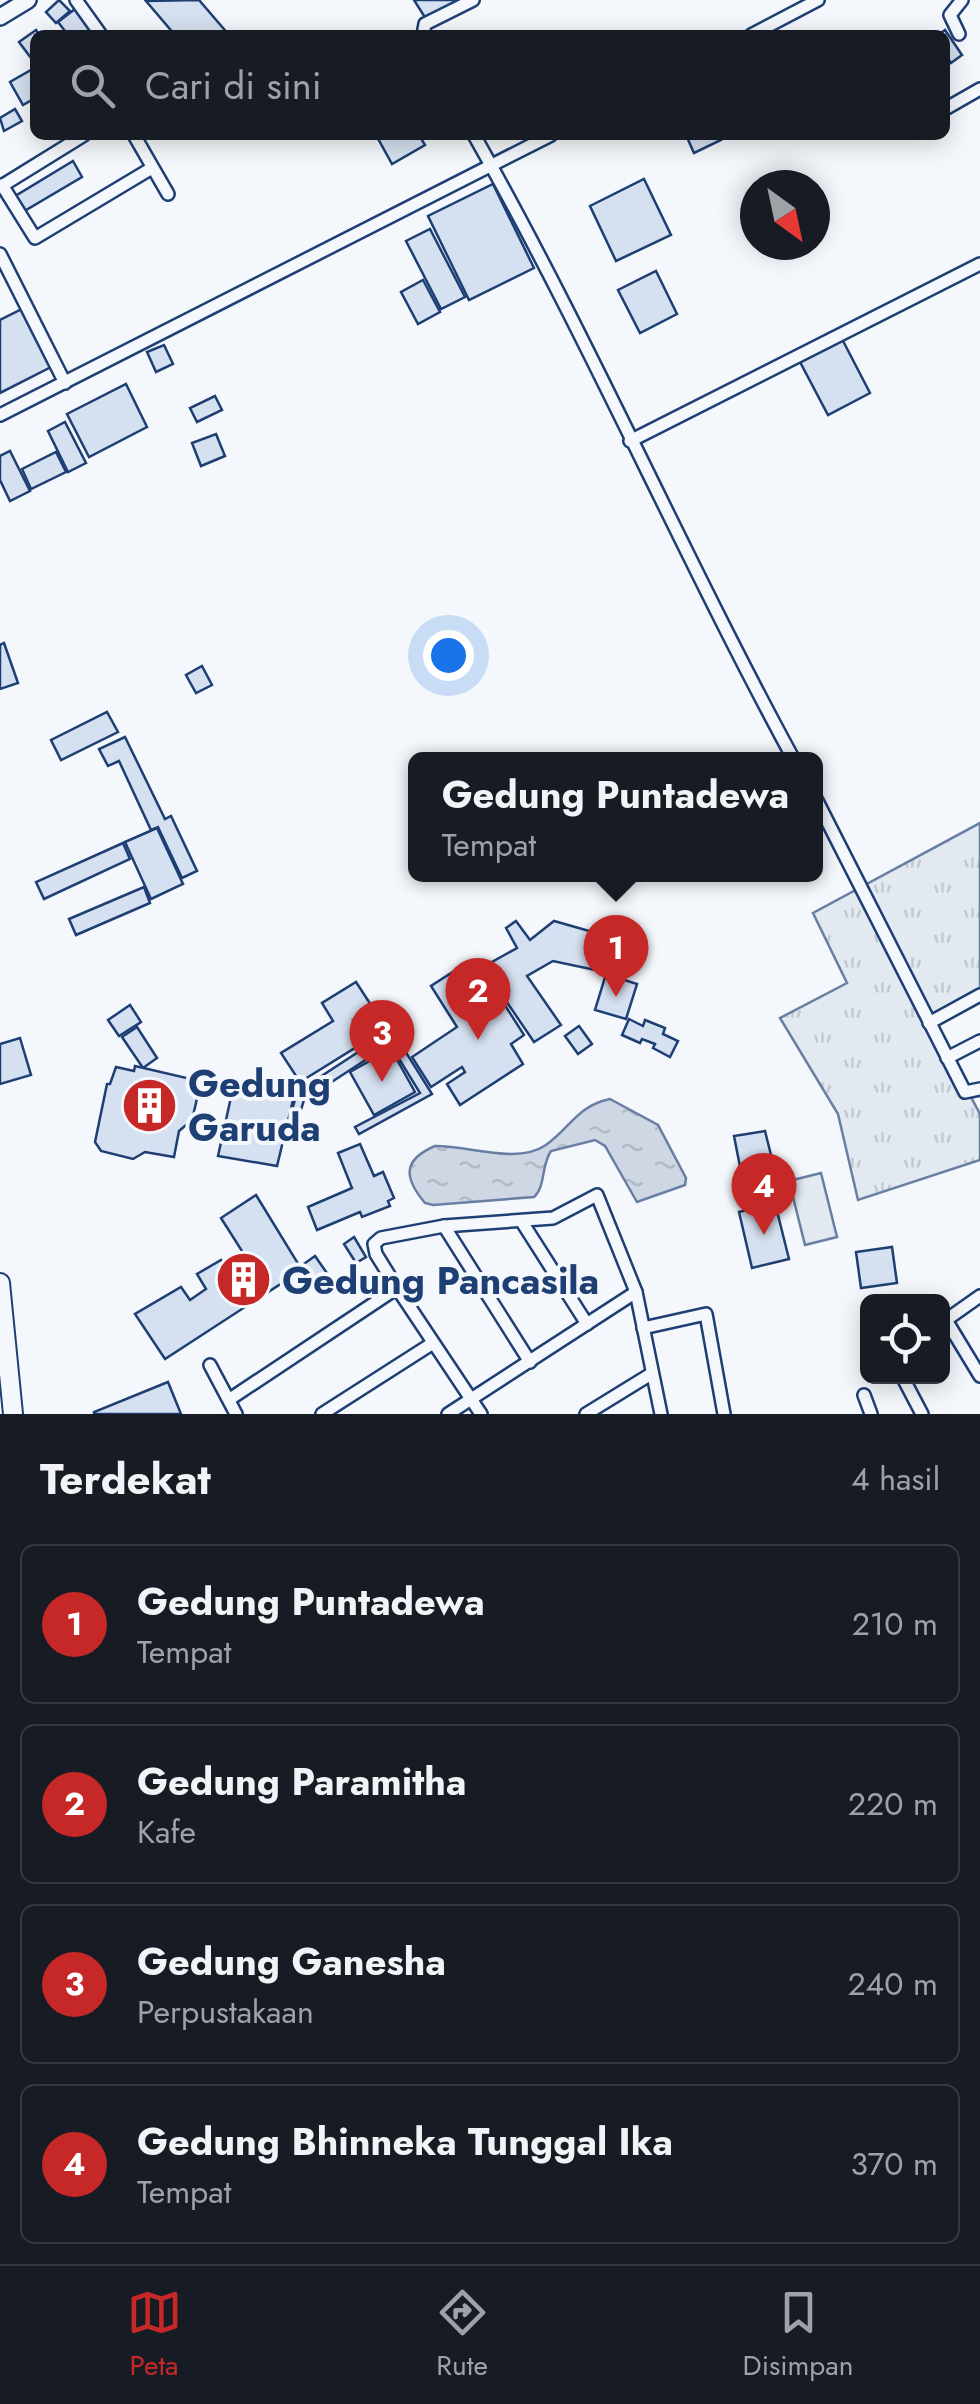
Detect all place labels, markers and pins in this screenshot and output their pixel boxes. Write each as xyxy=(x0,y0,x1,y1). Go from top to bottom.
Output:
pin: 1 xyxy=(584,914,648,997)
pin: 2 xyxy=(446,958,510,1040)
pin: 3 xyxy=(350,1000,414,1082)
place label: Gedung Garuda xyxy=(188,1056,331,1155)
building icon: Gedung Garuda xyxy=(119,1075,179,1135)
pin: 4 xyxy=(732,1152,796,1235)
building icon: Gedung Pancasila xyxy=(213,1250,273,1310)
place label: Gedung Pancasila xyxy=(282,1253,599,1308)

